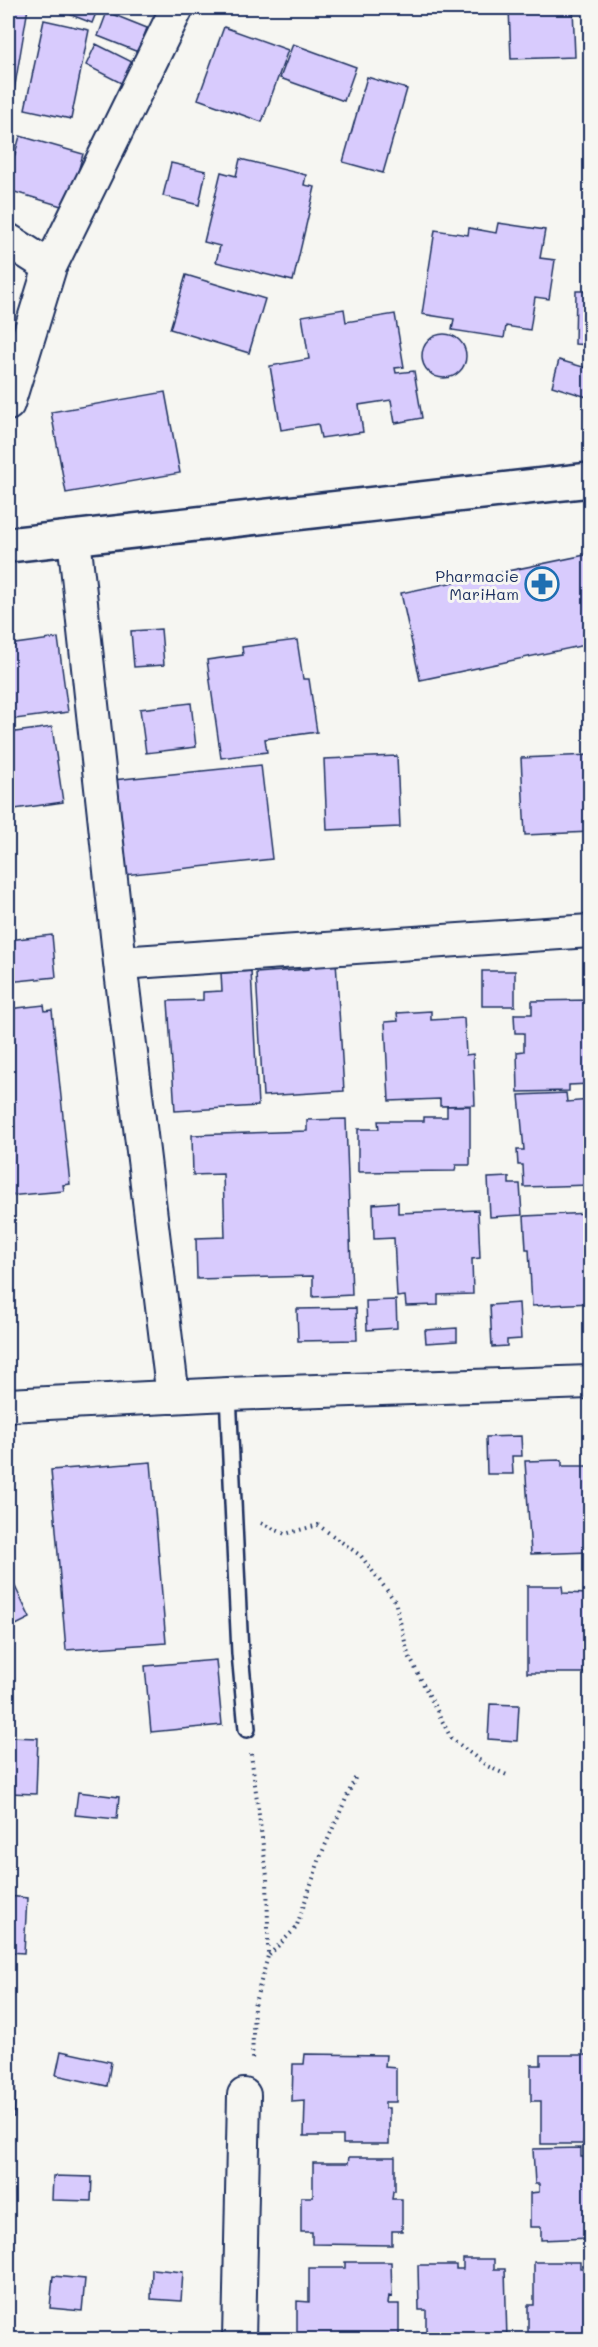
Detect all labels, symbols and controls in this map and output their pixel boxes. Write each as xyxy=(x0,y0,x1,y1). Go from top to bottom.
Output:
place label: Pharmacie MariHam xyxy=(435,565,519,604)
pharmacy icon: Pharmacie MariHam xyxy=(524,566,560,602)

